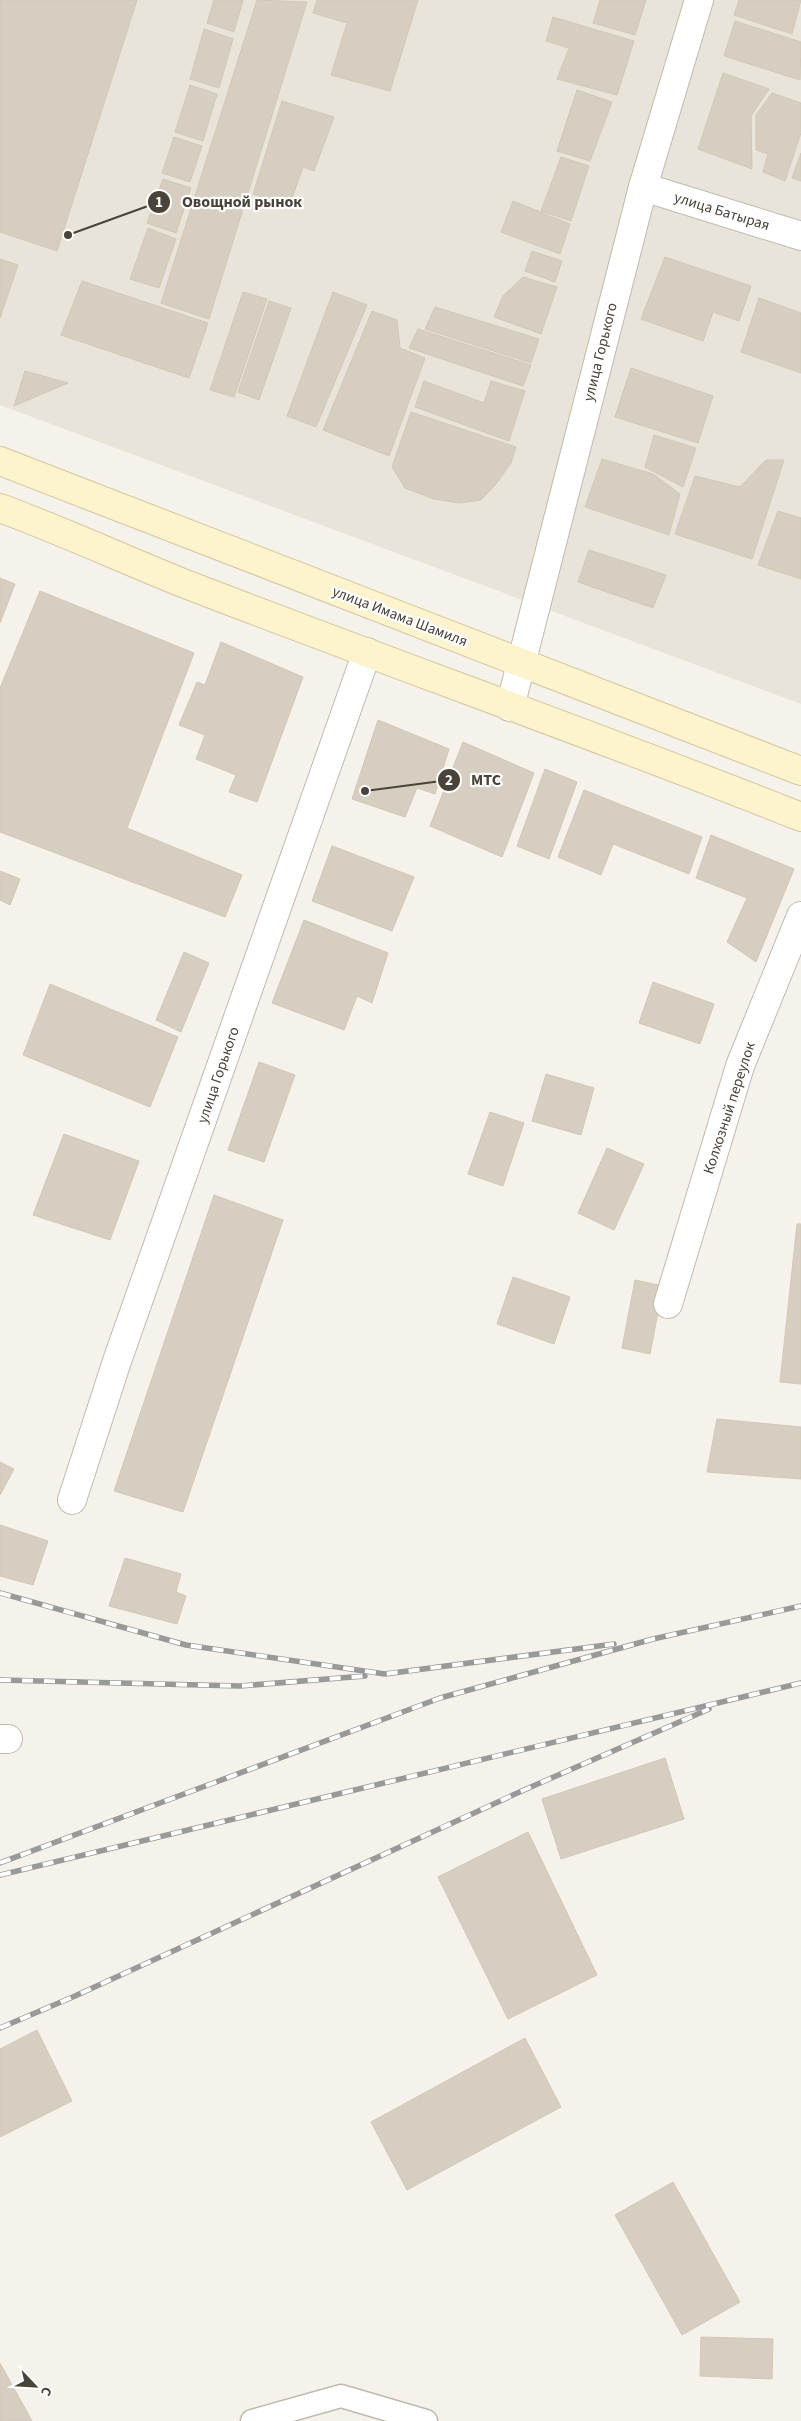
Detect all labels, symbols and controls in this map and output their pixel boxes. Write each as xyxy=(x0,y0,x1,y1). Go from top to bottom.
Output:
callout: Овощной рынок xyxy=(147,186,312,217)
street label: улица Батырая xyxy=(672,187,772,236)
text: Овощной рынок xyxy=(182,191,302,213)
text: 1 xyxy=(155,192,163,213)
street label: улица Горького xyxy=(578,301,623,404)
street label: улица Имама Шамиля xyxy=(329,581,471,652)
callout: МТС xyxy=(436,764,511,795)
text: МТС xyxy=(471,769,501,791)
text: 2 xyxy=(445,770,453,791)
street label: улица Горького xyxy=(192,1024,245,1126)
street label: Колхозный переулок xyxy=(698,1039,761,1177)
north arrow xyxy=(10,2361,60,2411)
text: С xyxy=(35,2383,57,2399)

